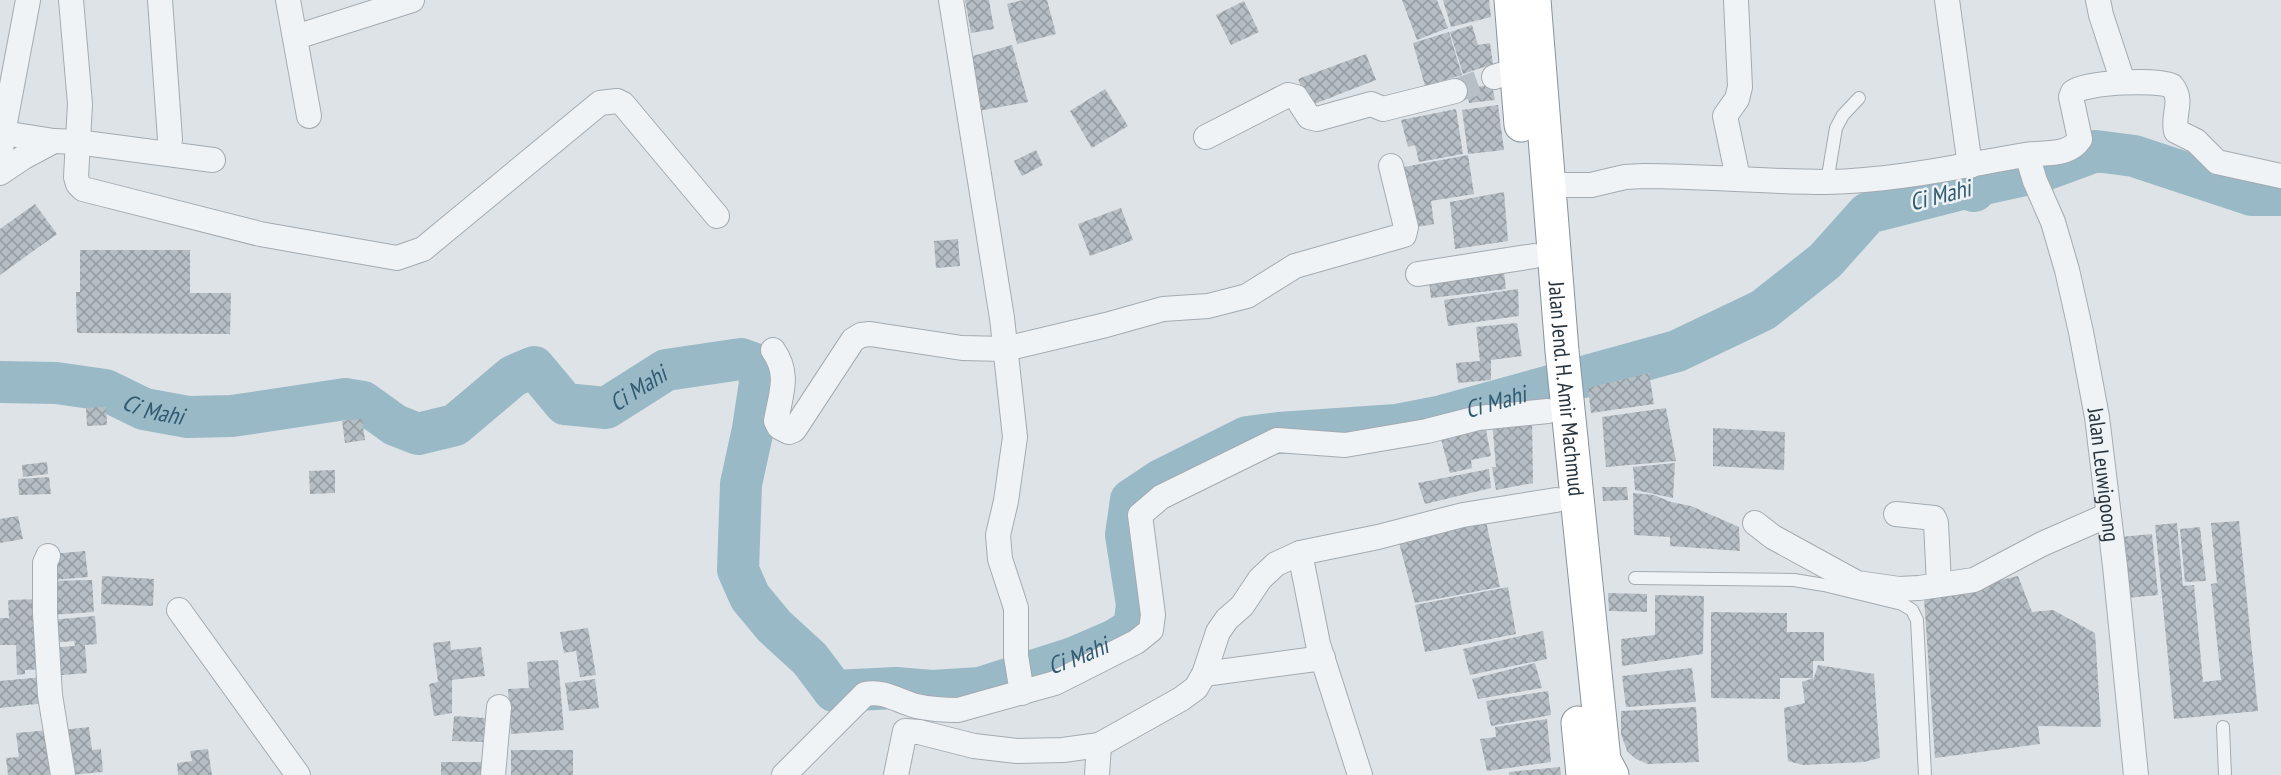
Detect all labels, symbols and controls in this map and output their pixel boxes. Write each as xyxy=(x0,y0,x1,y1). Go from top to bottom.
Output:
water label: Ci Mahi xyxy=(1906,172,1977,218)
street label: Jalan Jend. H. Amir Machmud xyxy=(1542,279,1591,497)
water label: Ci Mahi xyxy=(603,357,674,418)
water label: Ci Mahi xyxy=(1461,377,1532,424)
water label: Ci Mahi xyxy=(118,385,189,432)
street label: Jalan Leuwigoong xyxy=(2081,404,2126,543)
water label: Ci Mahi xyxy=(1044,628,1115,681)

